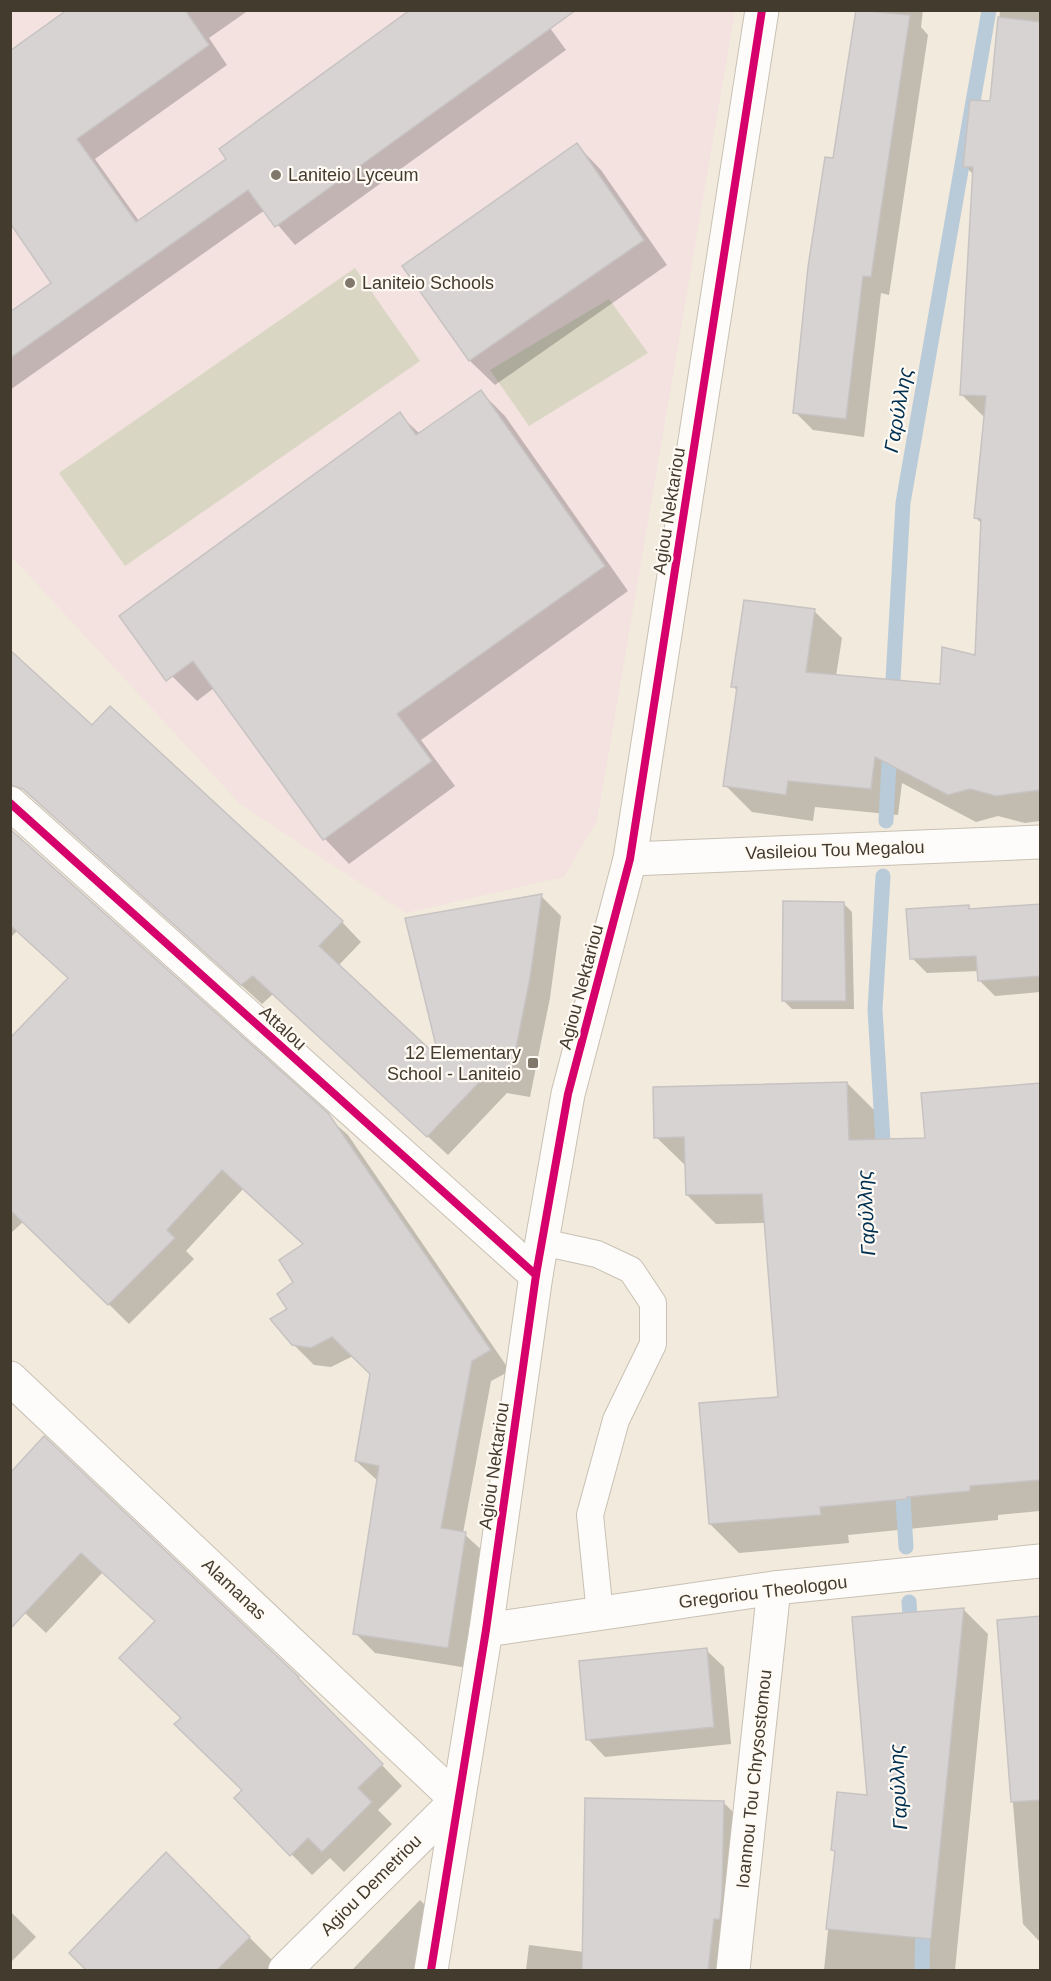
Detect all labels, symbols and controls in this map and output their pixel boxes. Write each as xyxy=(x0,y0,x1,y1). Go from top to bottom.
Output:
place label: Laniteio Lyceum xyxy=(288,165,418,185)
marker: Laniteio Lyceum xyxy=(269,168,283,182)
place label: Laniteio Schools xyxy=(362,273,494,293)
marker: Laniteio Schools xyxy=(343,276,357,290)
water label: Γαρύλλης xyxy=(880,366,916,454)
street label: Agiou Nektariou xyxy=(649,446,689,576)
street label: Vasileiou Tou Megalou xyxy=(745,837,925,863)
street label: Agiou Nektariou xyxy=(555,923,607,1051)
street label: Attalou xyxy=(255,1002,311,1054)
place label: 12 Elementary School - Laniteio xyxy=(387,1043,521,1084)
marker: 12 Elementary School - Laniteio xyxy=(526,1056,540,1070)
water label: Γαρύλλης xyxy=(853,1169,879,1256)
street label: Agiou Nektariou xyxy=(475,1401,513,1531)
street label: Alamanas xyxy=(198,1554,270,1624)
street label: Gregoriou Theologou xyxy=(678,1572,848,1612)
street label: Ioannou Tou Chrysostomou xyxy=(733,1669,775,1889)
water label: Γαρύλλης xyxy=(885,1743,911,1830)
street label: Agiou Demetriou xyxy=(317,1831,425,1939)

